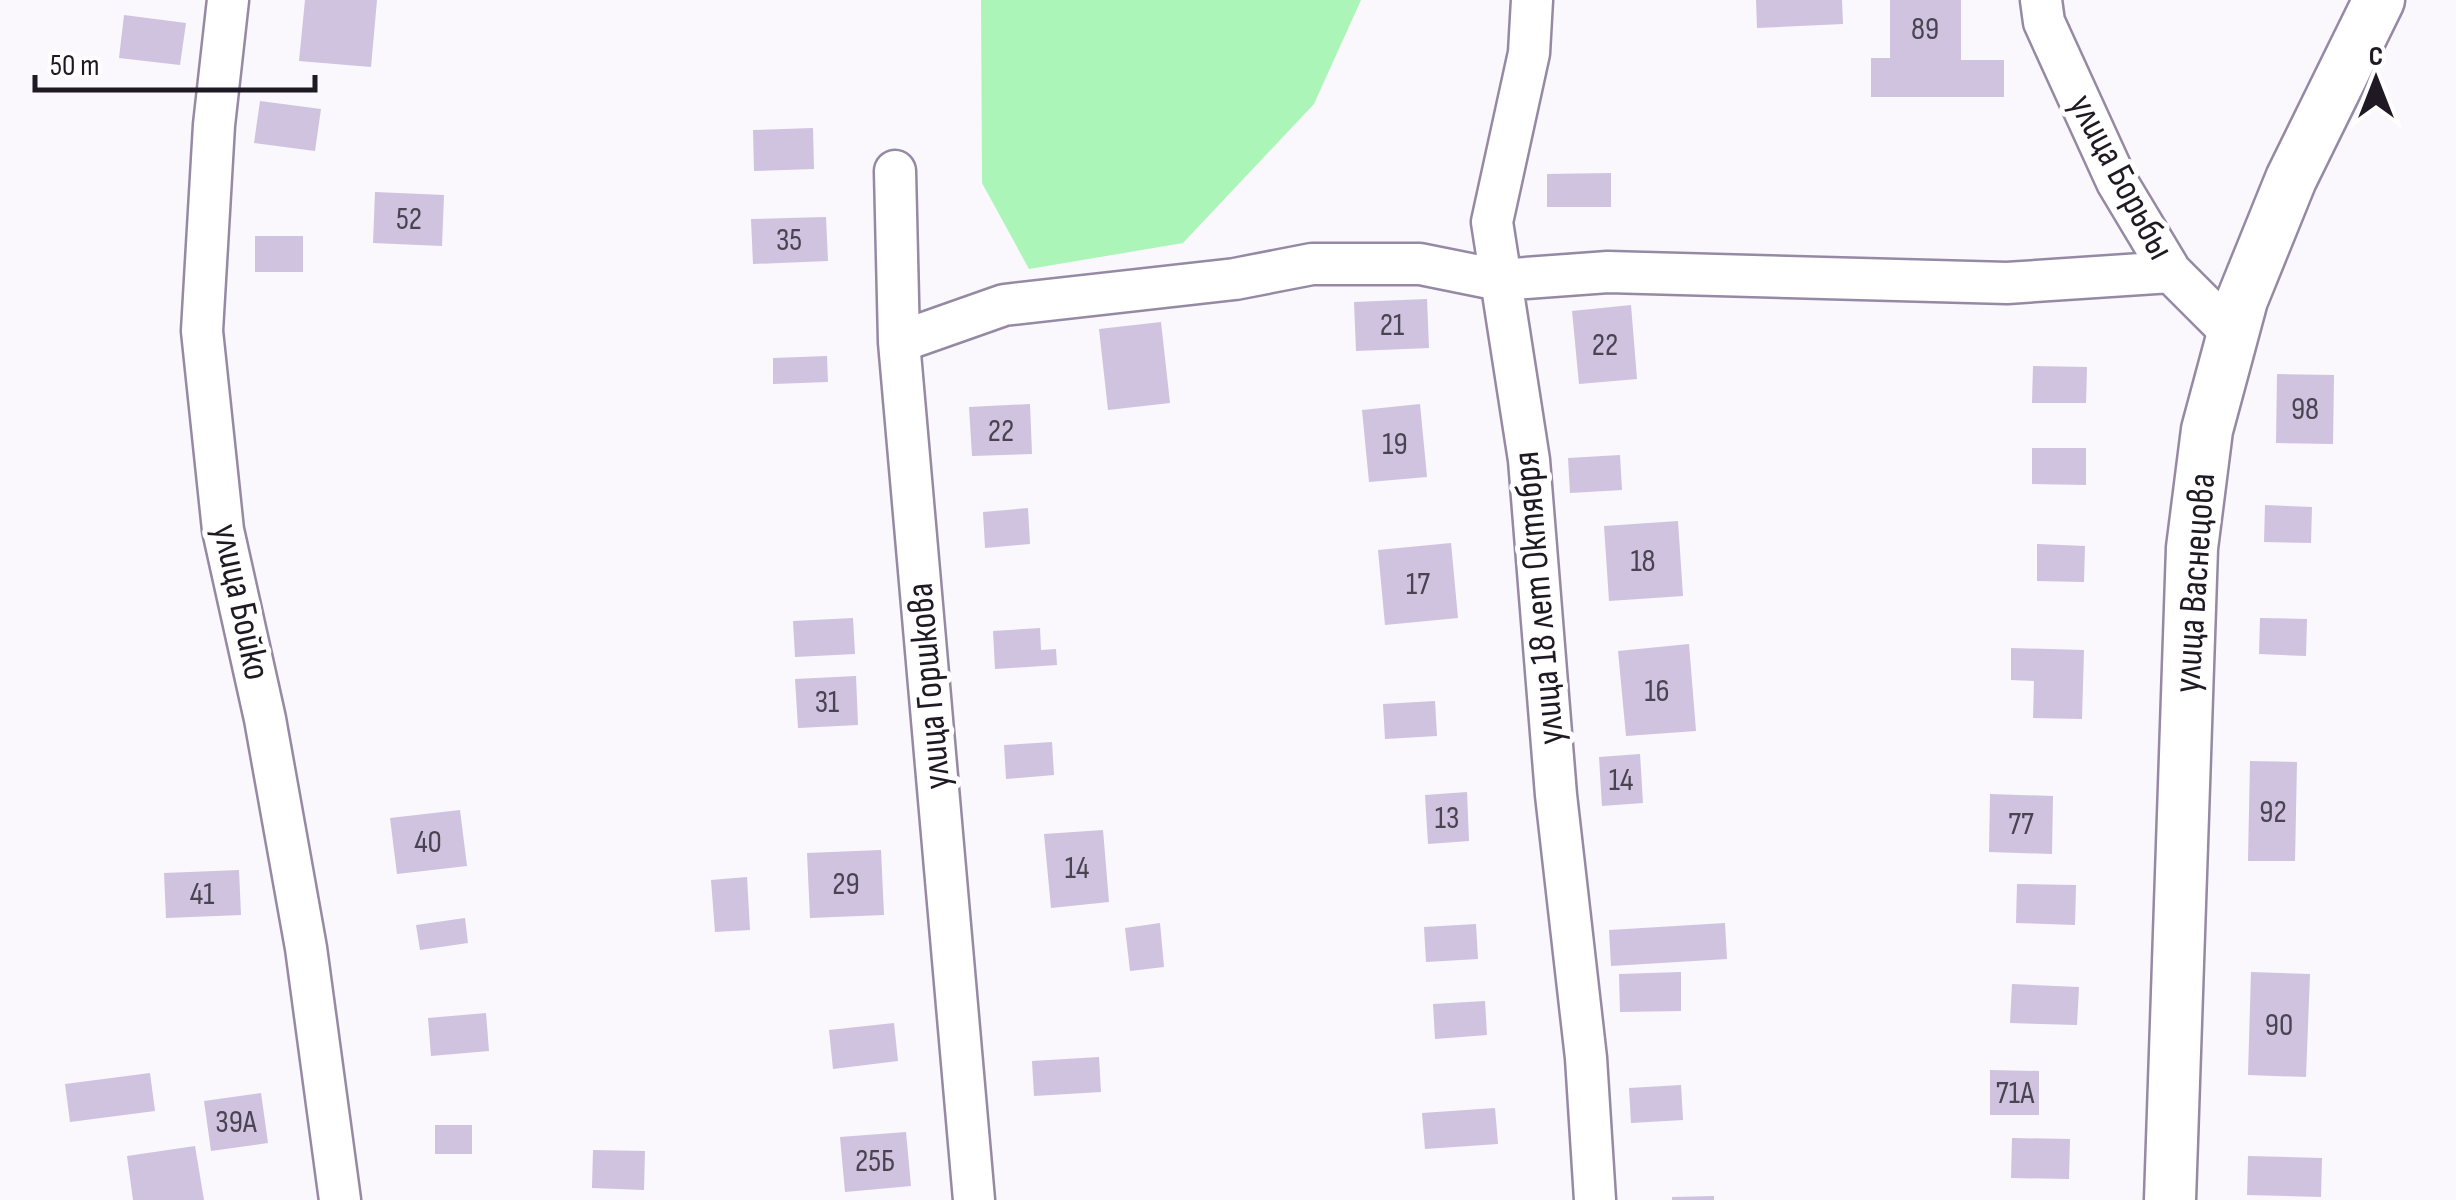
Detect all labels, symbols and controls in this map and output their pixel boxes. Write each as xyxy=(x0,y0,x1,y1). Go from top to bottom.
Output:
house number: 89 xyxy=(1911,10,1939,49)
scale bar xyxy=(35,30,315,92)
north arrow xyxy=(2326,30,2426,130)
text: С xyxy=(2369,40,2383,73)
text: 50 m xyxy=(50,48,99,84)
street label: улица Борьбы xyxy=(2059,87,2183,267)
house number: 52 xyxy=(396,200,422,239)
house number: 35 xyxy=(776,221,802,260)
house number: 21 xyxy=(1380,306,1404,345)
house number: 22 xyxy=(1592,326,1618,365)
house number: 98 xyxy=(2291,390,2319,429)
house number: 22 xyxy=(988,412,1014,451)
house number: 19 xyxy=(1382,425,1408,464)
street label: улица 18 лет Октября xyxy=(1504,450,1574,746)
street label: улица Васнецова xyxy=(2165,472,2225,694)
street label: улица Бойко xyxy=(203,520,279,684)
house number: 18 xyxy=(1630,542,1656,581)
house number: 17 xyxy=(1406,565,1430,604)
street label: улица Горшкова xyxy=(898,581,960,791)
house number: 16 xyxy=(1644,672,1670,711)
house number: 31 xyxy=(815,683,839,722)
house number: 14 xyxy=(1609,761,1633,800)
house number: 92 xyxy=(2259,793,2287,832)
house number: 13 xyxy=(1435,799,1459,838)
house number: 77 xyxy=(2008,805,2034,844)
house number: 40 xyxy=(414,823,442,862)
house number: 14 xyxy=(1065,849,1089,888)
house number: 29 xyxy=(832,865,860,904)
house number: 41 xyxy=(190,875,214,914)
house number: 90 xyxy=(2265,1006,2293,1045)
house number: 71А xyxy=(1996,1074,2034,1113)
house number: 39А xyxy=(215,1103,257,1142)
house number: 25Б xyxy=(855,1142,895,1181)

